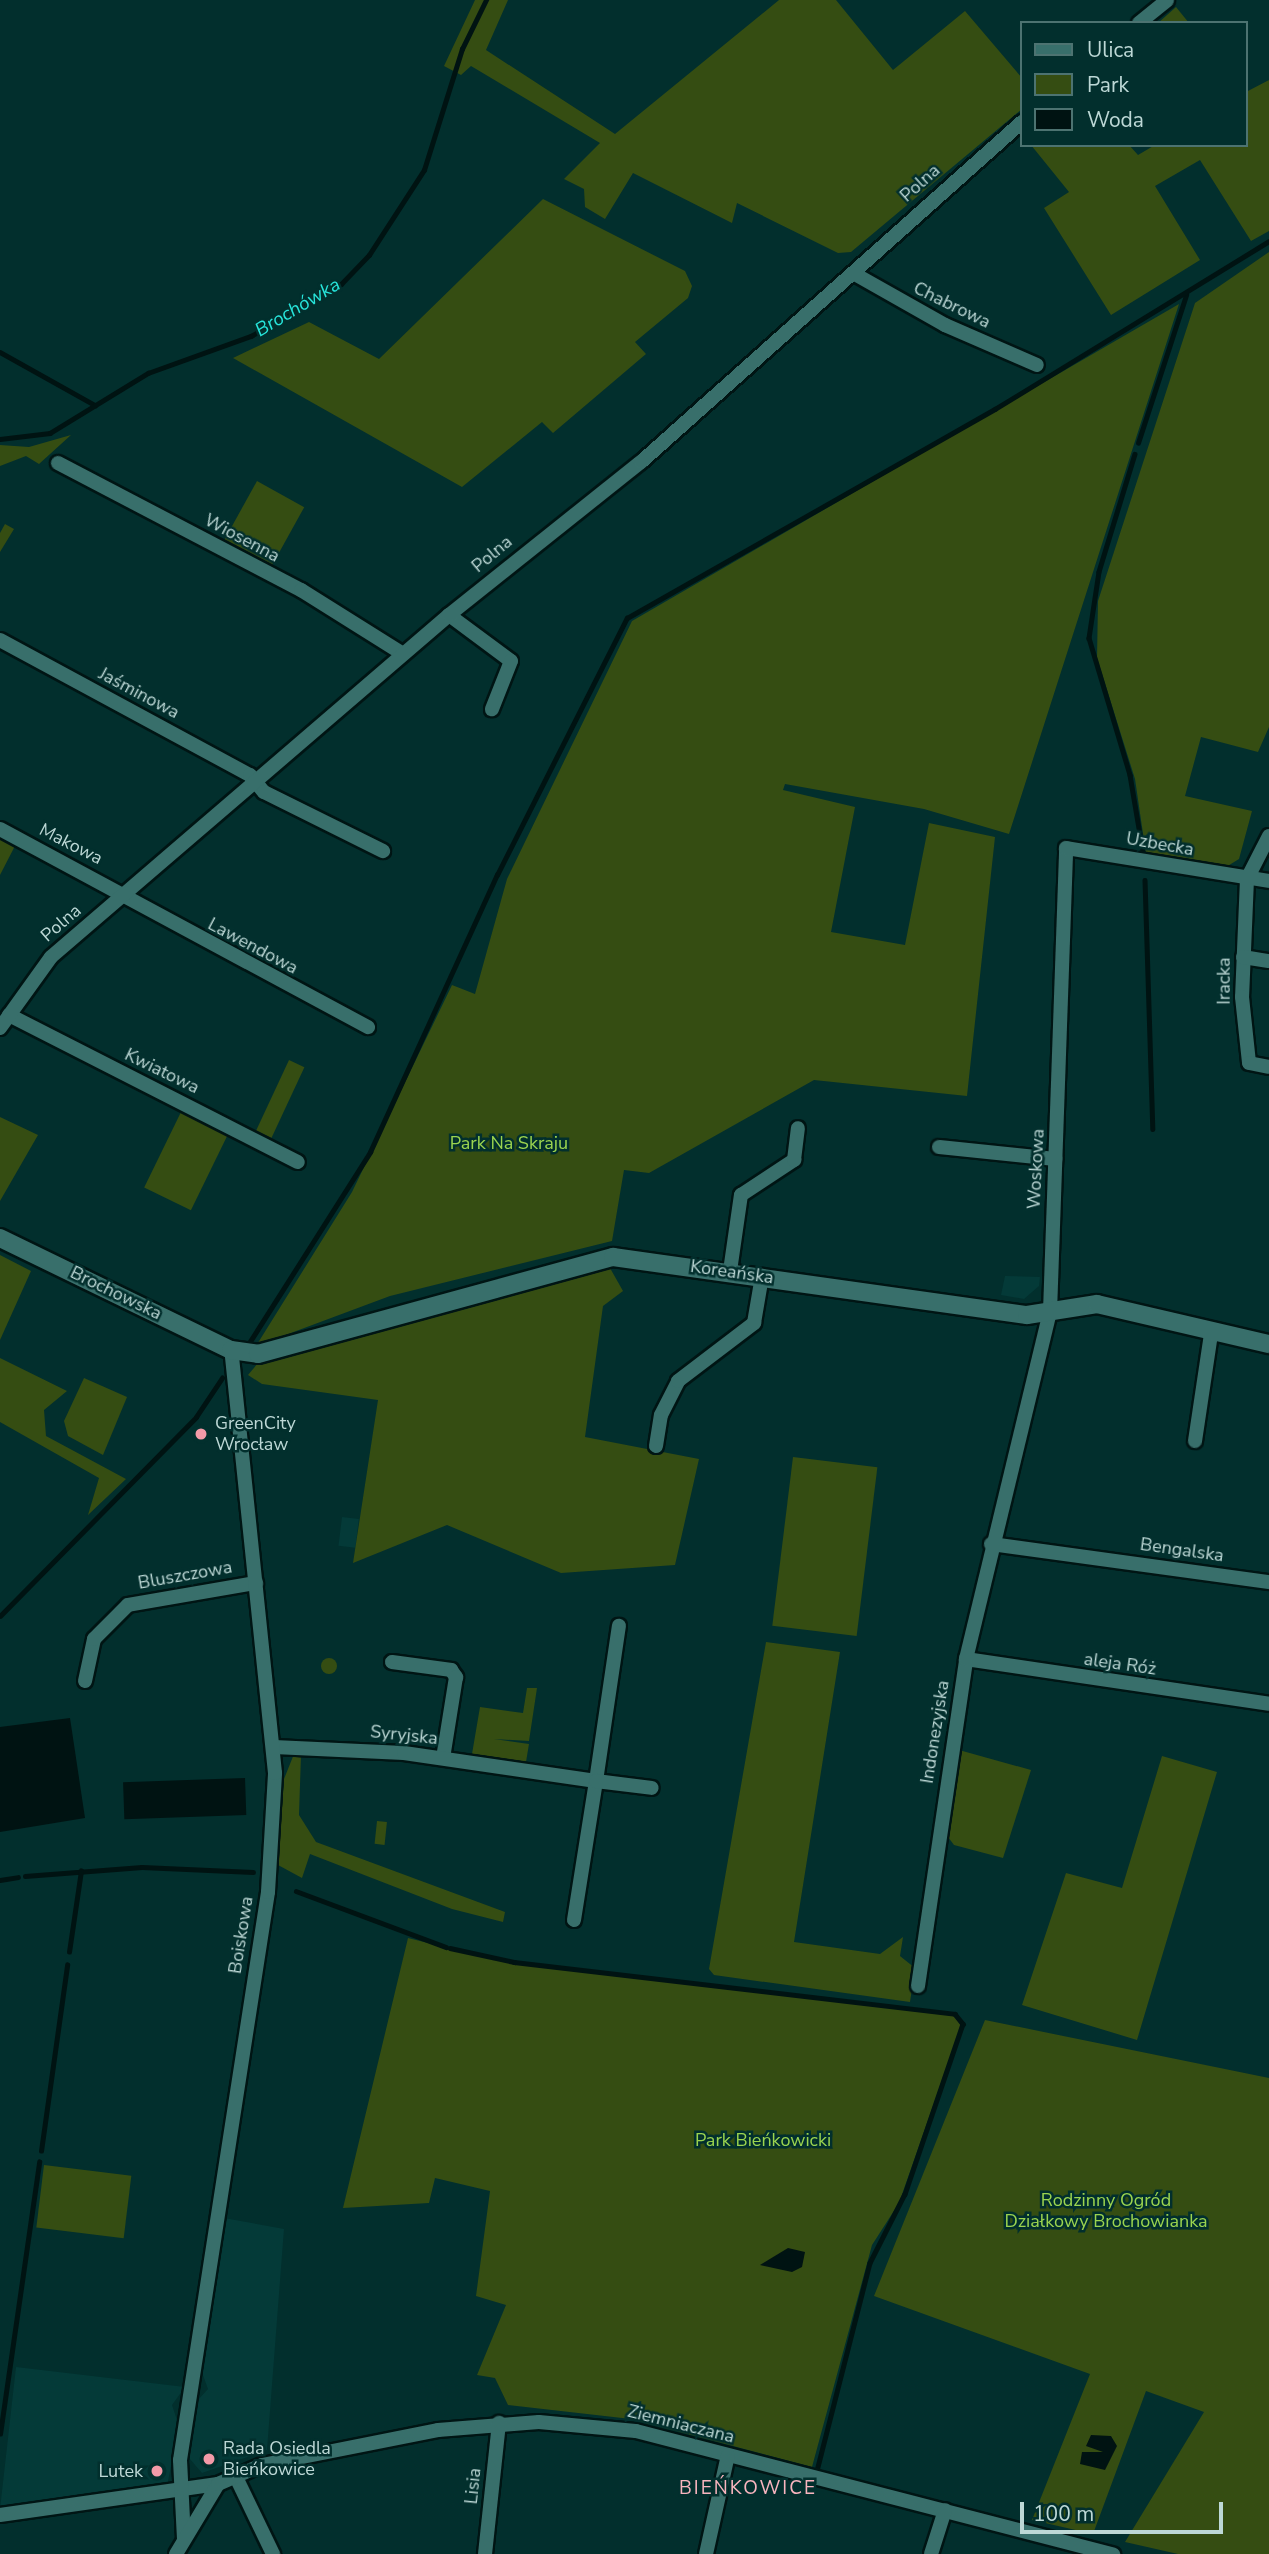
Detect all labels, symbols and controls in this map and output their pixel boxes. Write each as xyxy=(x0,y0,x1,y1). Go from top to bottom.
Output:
legend xyxy=(1020,21,1248,147)
text: Ulica xyxy=(1087,36,1134,64)
text: Park xyxy=(1087,71,1129,99)
text: Woda xyxy=(1087,106,1144,134)
street label: Polna xyxy=(896,160,944,206)
water label: Brochówka xyxy=(251,274,345,342)
street label: Chabrowa xyxy=(910,277,994,333)
street label: Wiosenna xyxy=(201,509,283,567)
street label: Polna xyxy=(467,531,517,577)
street label: Jaśminowa xyxy=(95,663,183,723)
street label: Makowa xyxy=(36,819,106,869)
street label: Uzbecka xyxy=(1124,827,1196,861)
street label: Polna xyxy=(37,900,85,946)
street label: Lawendowa xyxy=(204,913,302,979)
street label: Iracka xyxy=(1213,957,1235,1005)
street label: Kwiatowa xyxy=(121,1044,203,1098)
street label: Woskowa xyxy=(1023,1128,1049,1210)
park label: Park Na Skraju xyxy=(450,1132,568,1154)
street label: Koreańska xyxy=(689,1255,775,1289)
street label: Brochowska xyxy=(67,1262,165,1324)
place label: GreenCity Wrocław xyxy=(215,1413,296,1456)
marker: GreenCity Wrocław xyxy=(193,1426,209,1442)
street label: Bengalska xyxy=(1139,1533,1225,1567)
street label: Bluszczowa xyxy=(136,1556,234,1594)
street label: aleja Róż xyxy=(1082,1648,1158,1680)
street label: Indonezyjska xyxy=(916,1679,954,1785)
street label: Syryjska xyxy=(369,1721,439,1749)
street label: Boiskowa xyxy=(224,1895,258,1975)
park label: Park Bieńkowicki xyxy=(695,2129,831,2151)
park label: Rodzinny Ogród Działkowy Brochowianka xyxy=(1004,2190,1208,2232)
street label: Ziemniaczana xyxy=(625,2400,737,2448)
place label: Rada Osiedla Bieńkowice xyxy=(223,2438,331,2480)
marker: Rada Osiedla Bieńkowice xyxy=(201,2451,217,2467)
place label: Lutek xyxy=(99,2460,143,2482)
marker: Lutek xyxy=(149,2463,165,2479)
street label: Lisia xyxy=(460,2467,486,2505)
district label: BIEŃKOWICE xyxy=(680,2478,816,2500)
scale bar xyxy=(1024,2488,1227,2532)
text: 100 m xyxy=(1033,2500,1094,2528)

